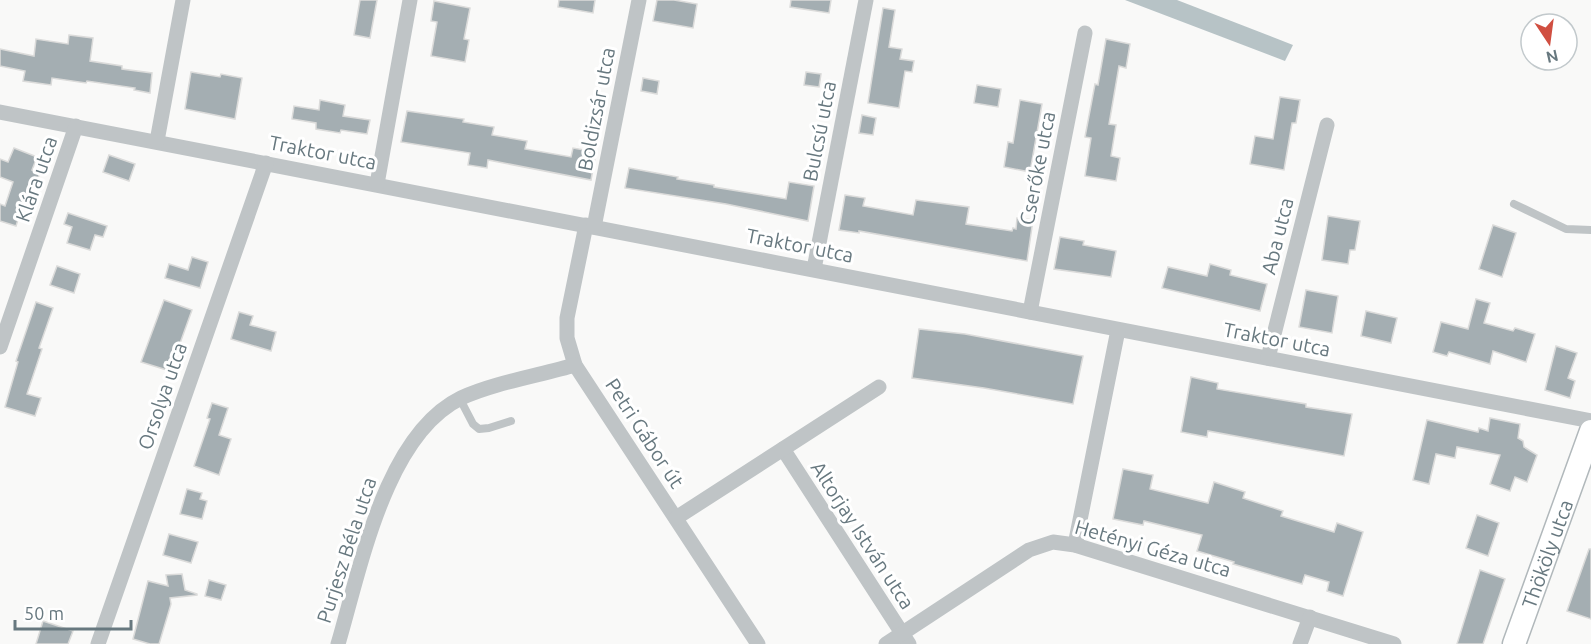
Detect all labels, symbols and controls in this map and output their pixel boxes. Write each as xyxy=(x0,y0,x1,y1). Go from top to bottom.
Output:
north arrow xyxy=(1519,12,1579,72)
street label: Boldizsár utca xyxy=(573,45,619,173)
text: N xyxy=(1545,47,1560,67)
street label: Bulcsú utca xyxy=(798,79,840,183)
street label: Cserőke utca xyxy=(1015,109,1059,227)
street label: Traktor utca xyxy=(267,130,379,174)
street label: Klára utca xyxy=(11,133,61,225)
street label: Aba utca xyxy=(1256,195,1298,277)
street label: Traktor utca xyxy=(744,223,856,267)
street label: Traktor utca xyxy=(1221,317,1333,361)
street label: Orsolya utca xyxy=(133,339,191,453)
street label: Petri Gábor út xyxy=(601,374,689,492)
street label: Altorjay István utca xyxy=(807,457,919,613)
street label: Purjesz Béla utca xyxy=(312,474,380,626)
street label: Thököly utca xyxy=(1516,496,1577,611)
street label: Hetényi Géza utca xyxy=(1072,515,1234,581)
scale bar xyxy=(15,593,130,631)
text: 50 m xyxy=(24,603,64,623)

